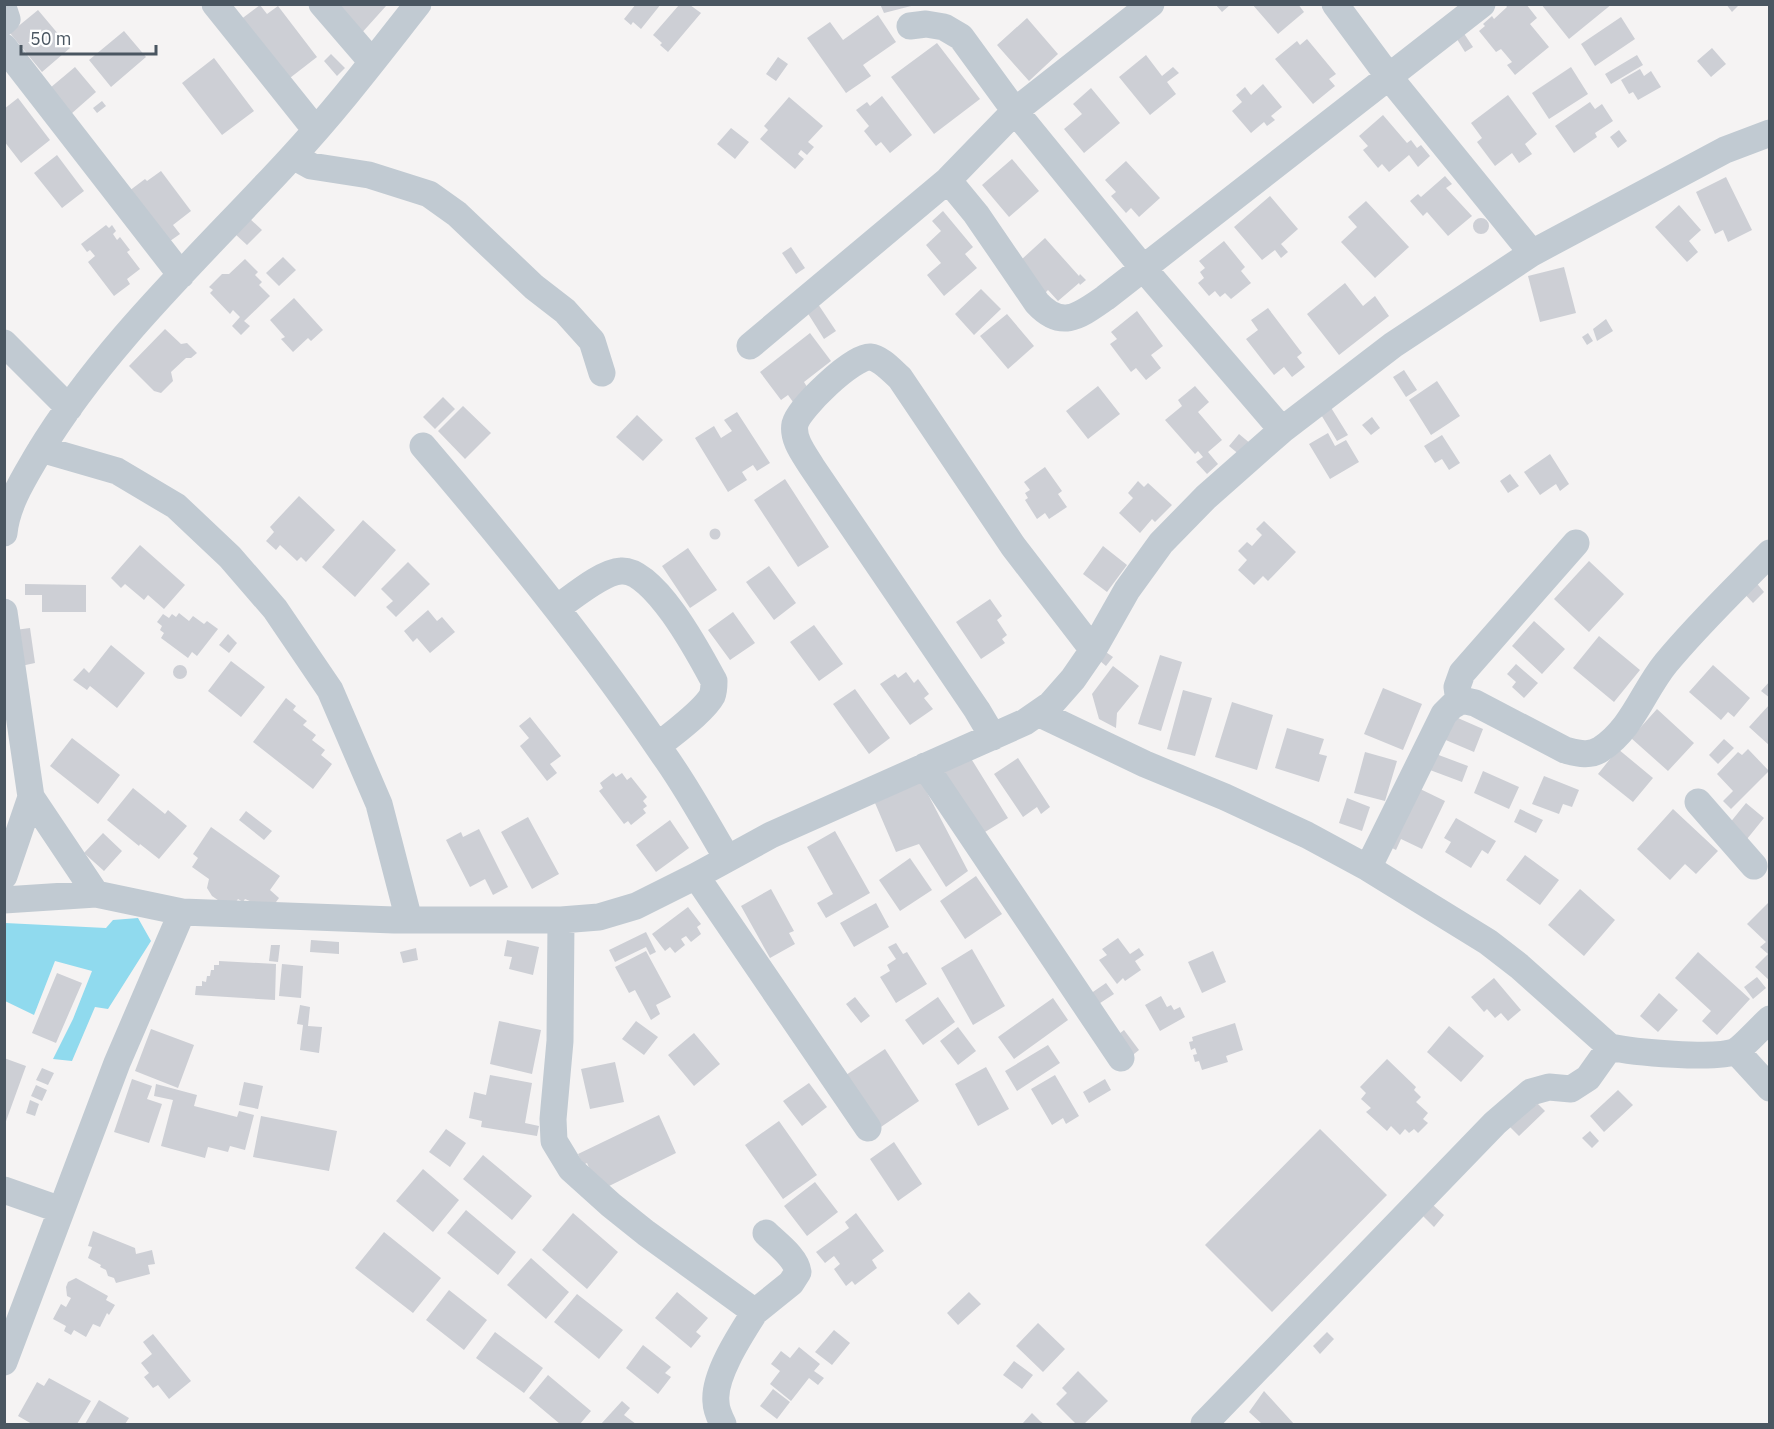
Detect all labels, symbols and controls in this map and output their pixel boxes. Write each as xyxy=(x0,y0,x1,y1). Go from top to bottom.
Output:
scale bar xyxy=(21,18,156,56)
text: 50 m xyxy=(30,27,72,50)

